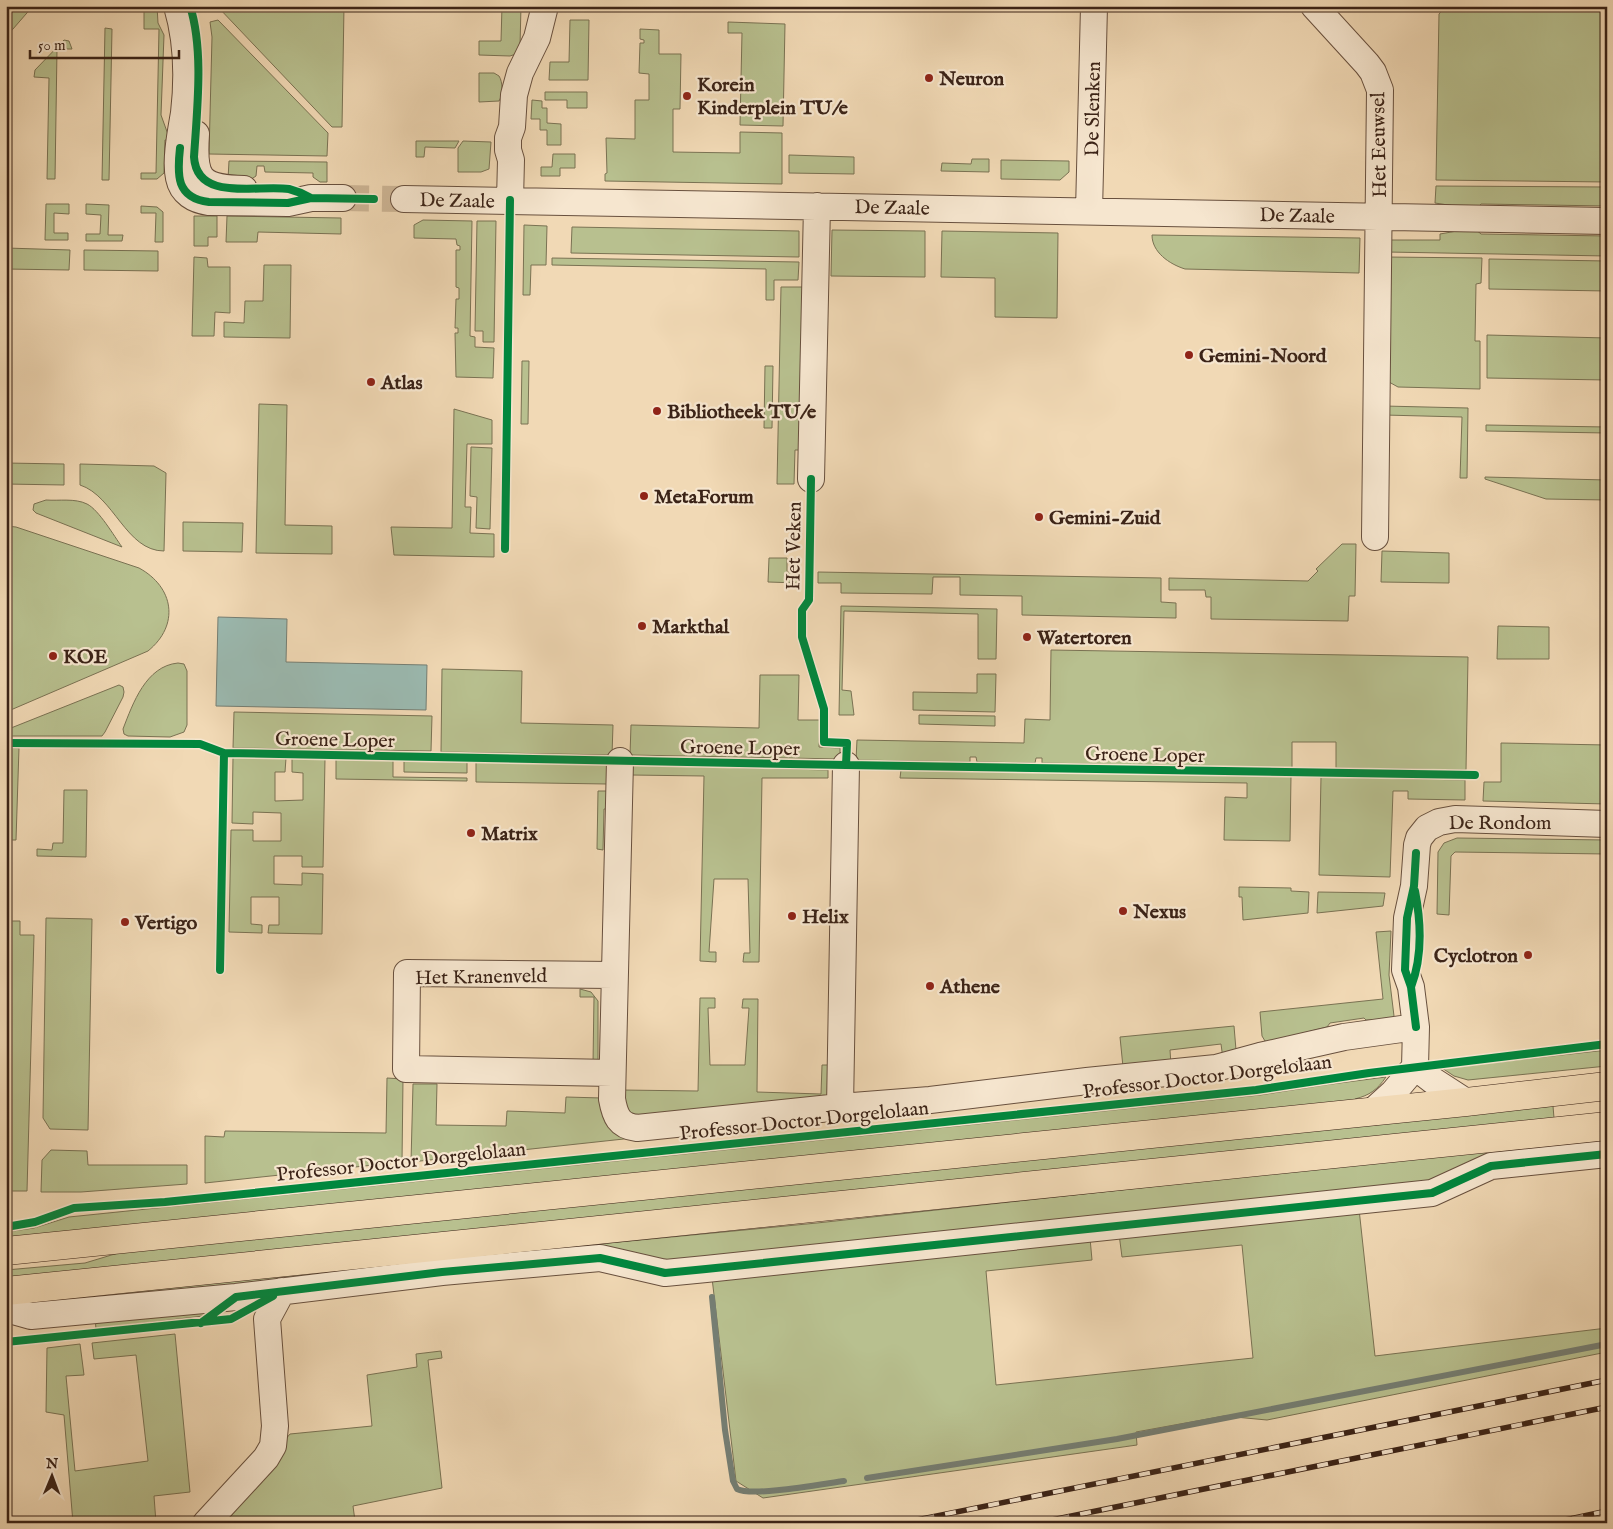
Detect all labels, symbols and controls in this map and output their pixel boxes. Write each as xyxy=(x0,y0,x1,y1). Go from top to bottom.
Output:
scale bar xyxy=(30,28,179,60)
text: 50 m xyxy=(38,36,66,55)
street label: De Slenken xyxy=(1080,61,1107,157)
place label: Neuron xyxy=(938,67,1004,92)
marker: Neuron xyxy=(923,72,935,84)
place label: Korein Kinderplein TU/e xyxy=(697,73,849,121)
marker: Korein Kinderplein TU/e xyxy=(681,90,693,102)
street label: Het Eeuwsel xyxy=(1366,91,1393,198)
street label: De Zaale xyxy=(419,188,495,215)
street label: De Zaale xyxy=(854,195,930,222)
street label: De Zaale xyxy=(1259,203,1335,230)
place label: Gemini-Noord xyxy=(1199,344,1328,369)
marker: Gemini-Noord xyxy=(1183,349,1195,361)
place label: Atlas xyxy=(380,371,423,396)
marker: Atlas xyxy=(365,376,377,388)
place label: Bibliotheek TU/e xyxy=(667,400,817,425)
marker: Bibliotheek TU/e xyxy=(651,405,663,417)
place label: MetaForum xyxy=(654,485,754,510)
marker: MetaForum xyxy=(638,490,650,502)
street label: Het Veken xyxy=(781,501,808,591)
place label: Gemini-Zuid xyxy=(1049,506,1162,531)
marker: Gemini-Zuid xyxy=(1033,511,1045,523)
place label: Markthal xyxy=(652,615,730,640)
marker: Markthal xyxy=(636,620,648,632)
place label: Watertoren xyxy=(1036,626,1132,651)
marker: Watertoren xyxy=(1021,631,1033,643)
place label: KOE xyxy=(63,645,107,670)
marker: KOE xyxy=(47,650,59,662)
street label: Groene Loper xyxy=(275,727,396,754)
street label: Groene Loper xyxy=(680,735,801,762)
street label: Groene Loper xyxy=(1085,742,1206,769)
street label: De Rondom xyxy=(1449,811,1551,836)
place label: Matrix xyxy=(481,822,538,847)
marker: Matrix xyxy=(465,827,477,839)
place label: Nexus xyxy=(1132,900,1186,925)
place label: Helix xyxy=(802,905,849,930)
marker: Nexus xyxy=(1117,905,1129,917)
marker: Helix xyxy=(786,910,798,922)
place label: Vertigo xyxy=(134,911,198,936)
marker: Vertigo xyxy=(119,916,131,928)
place label: Cyclotron xyxy=(1434,944,1518,969)
marker: Cyclotron xyxy=(1522,949,1534,961)
street label: Het Kranenveld xyxy=(415,964,548,991)
place label: Athene xyxy=(939,975,1001,1000)
marker: Athene xyxy=(924,980,936,992)
street label: Professor Doctor Dorgelolaan xyxy=(1081,1050,1333,1105)
street label: Professor Doctor Dorgelolaan xyxy=(678,1096,931,1147)
street label: Professor Doctor Dorgelolaan xyxy=(275,1137,528,1188)
north arrow xyxy=(28,1452,78,1502)
text: N xyxy=(45,1455,58,1473)

